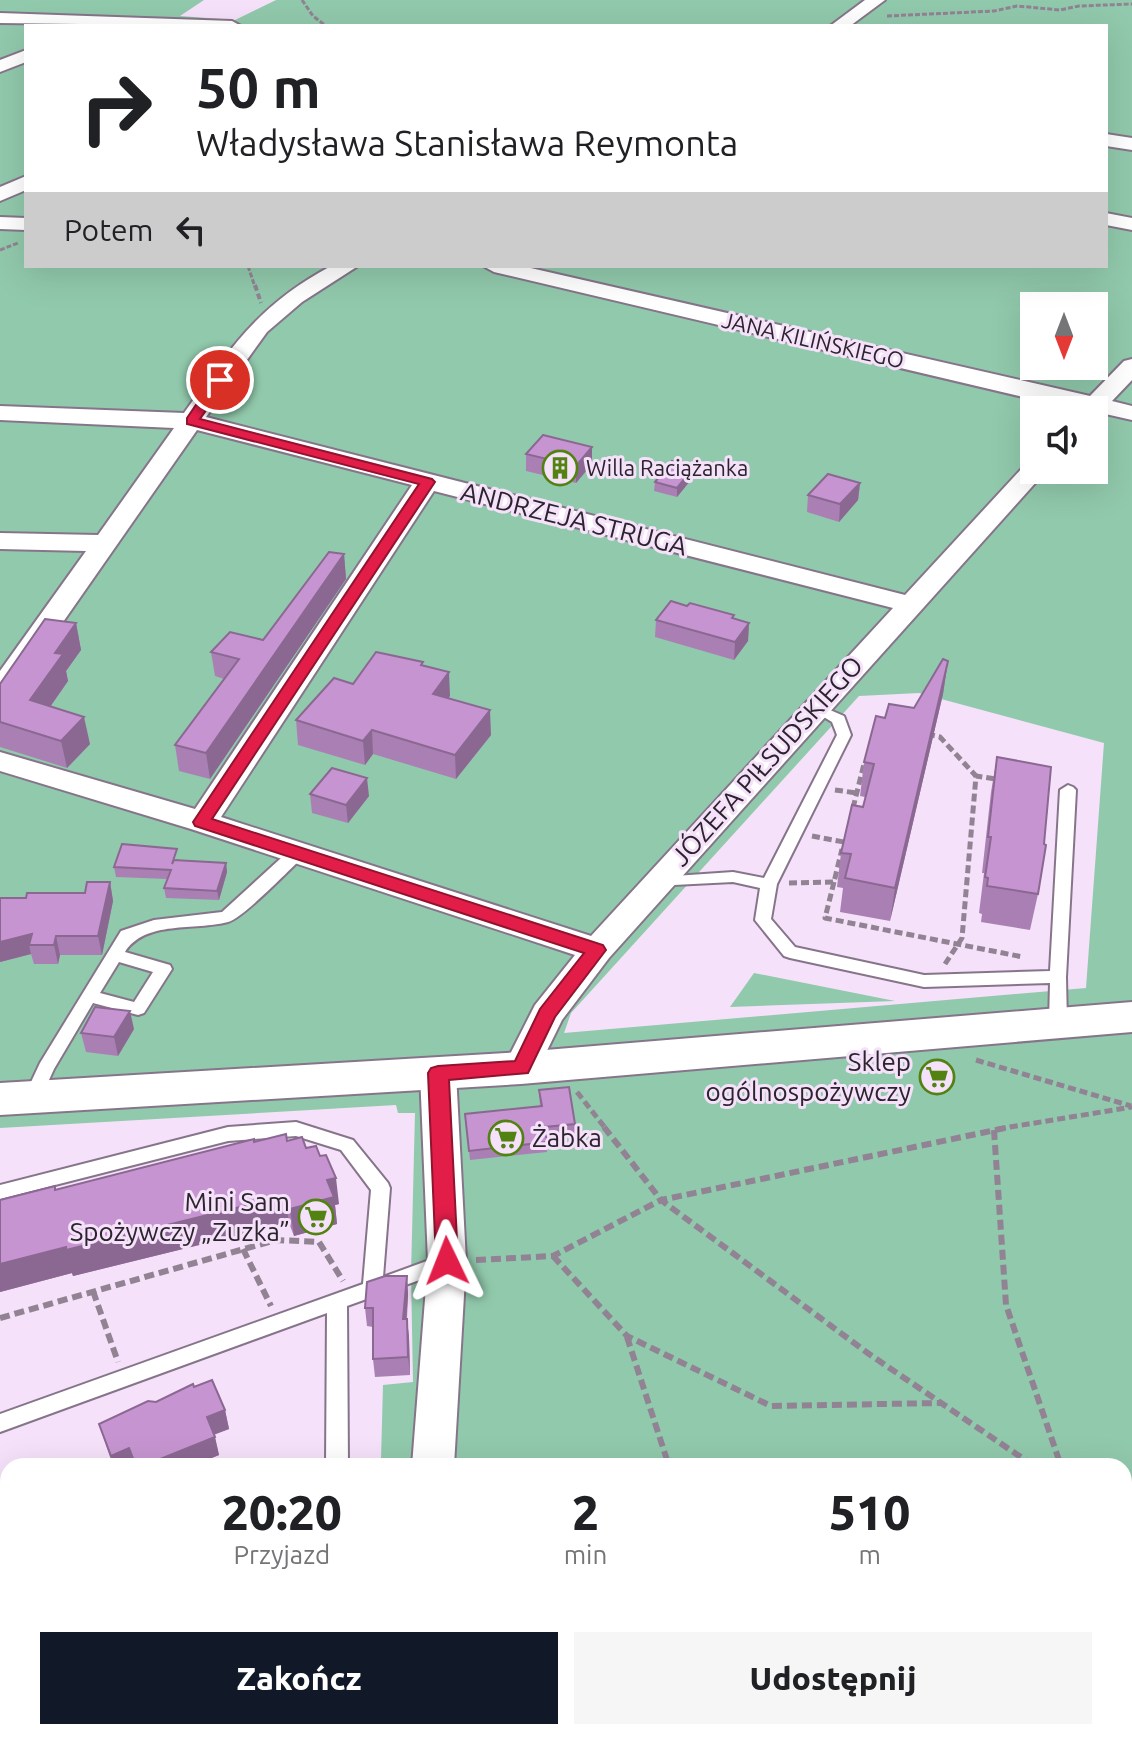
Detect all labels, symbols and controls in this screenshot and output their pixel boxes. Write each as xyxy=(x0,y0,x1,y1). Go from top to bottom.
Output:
icon: right xyxy=(64,56,168,160)
text: 50 m xyxy=(196,56,321,119)
text: Władysława Stanisława Reymonta xyxy=(196,122,738,163)
icon: left xyxy=(169,208,213,252)
text: Potem xyxy=(64,213,153,247)
north arrow xyxy=(1020,292,1108,380)
map controls xyxy=(1020,292,1108,484)
street label: JANA KILIŃSKIEGO xyxy=(720,305,907,373)
pin xyxy=(186,346,254,414)
icon: arrive xyxy=(198,358,242,402)
button: sound xyxy=(1020,396,1108,484)
building icon: Willa Raciążanka xyxy=(541,449,579,487)
place label: Willa Raciążanka xyxy=(586,455,748,480)
street label: ANDRZEJA STRUGA xyxy=(458,476,690,561)
street label: JÓZEFA PIŁSUDSKIEGO xyxy=(665,650,868,871)
place label: Sklep ogólnospożywczy xyxy=(706,1047,911,1106)
supermarket icon: Sklep ogólnospożywczy xyxy=(918,1058,956,1096)
supermarket icon: Żabka xyxy=(487,1119,525,1157)
place label: Żabka xyxy=(532,1123,602,1152)
place label: Mini Sam Spożywczy „Zuzka” xyxy=(70,1187,290,1246)
supermarket icon: Mini Sam Spożywczy „Zuzka” xyxy=(297,1198,335,1236)
position arrow xyxy=(405,1219,489,1303)
text: 20:20 xyxy=(222,1485,342,1539)
text: 2 xyxy=(572,1485,599,1539)
text: 510 xyxy=(829,1485,910,1539)
text: Przyjazd xyxy=(234,1540,330,1569)
text: min xyxy=(564,1540,607,1569)
text: m xyxy=(858,1540,881,1569)
button: Zakończ xyxy=(40,1632,558,1724)
button: Udostępnij xyxy=(574,1632,1092,1724)

